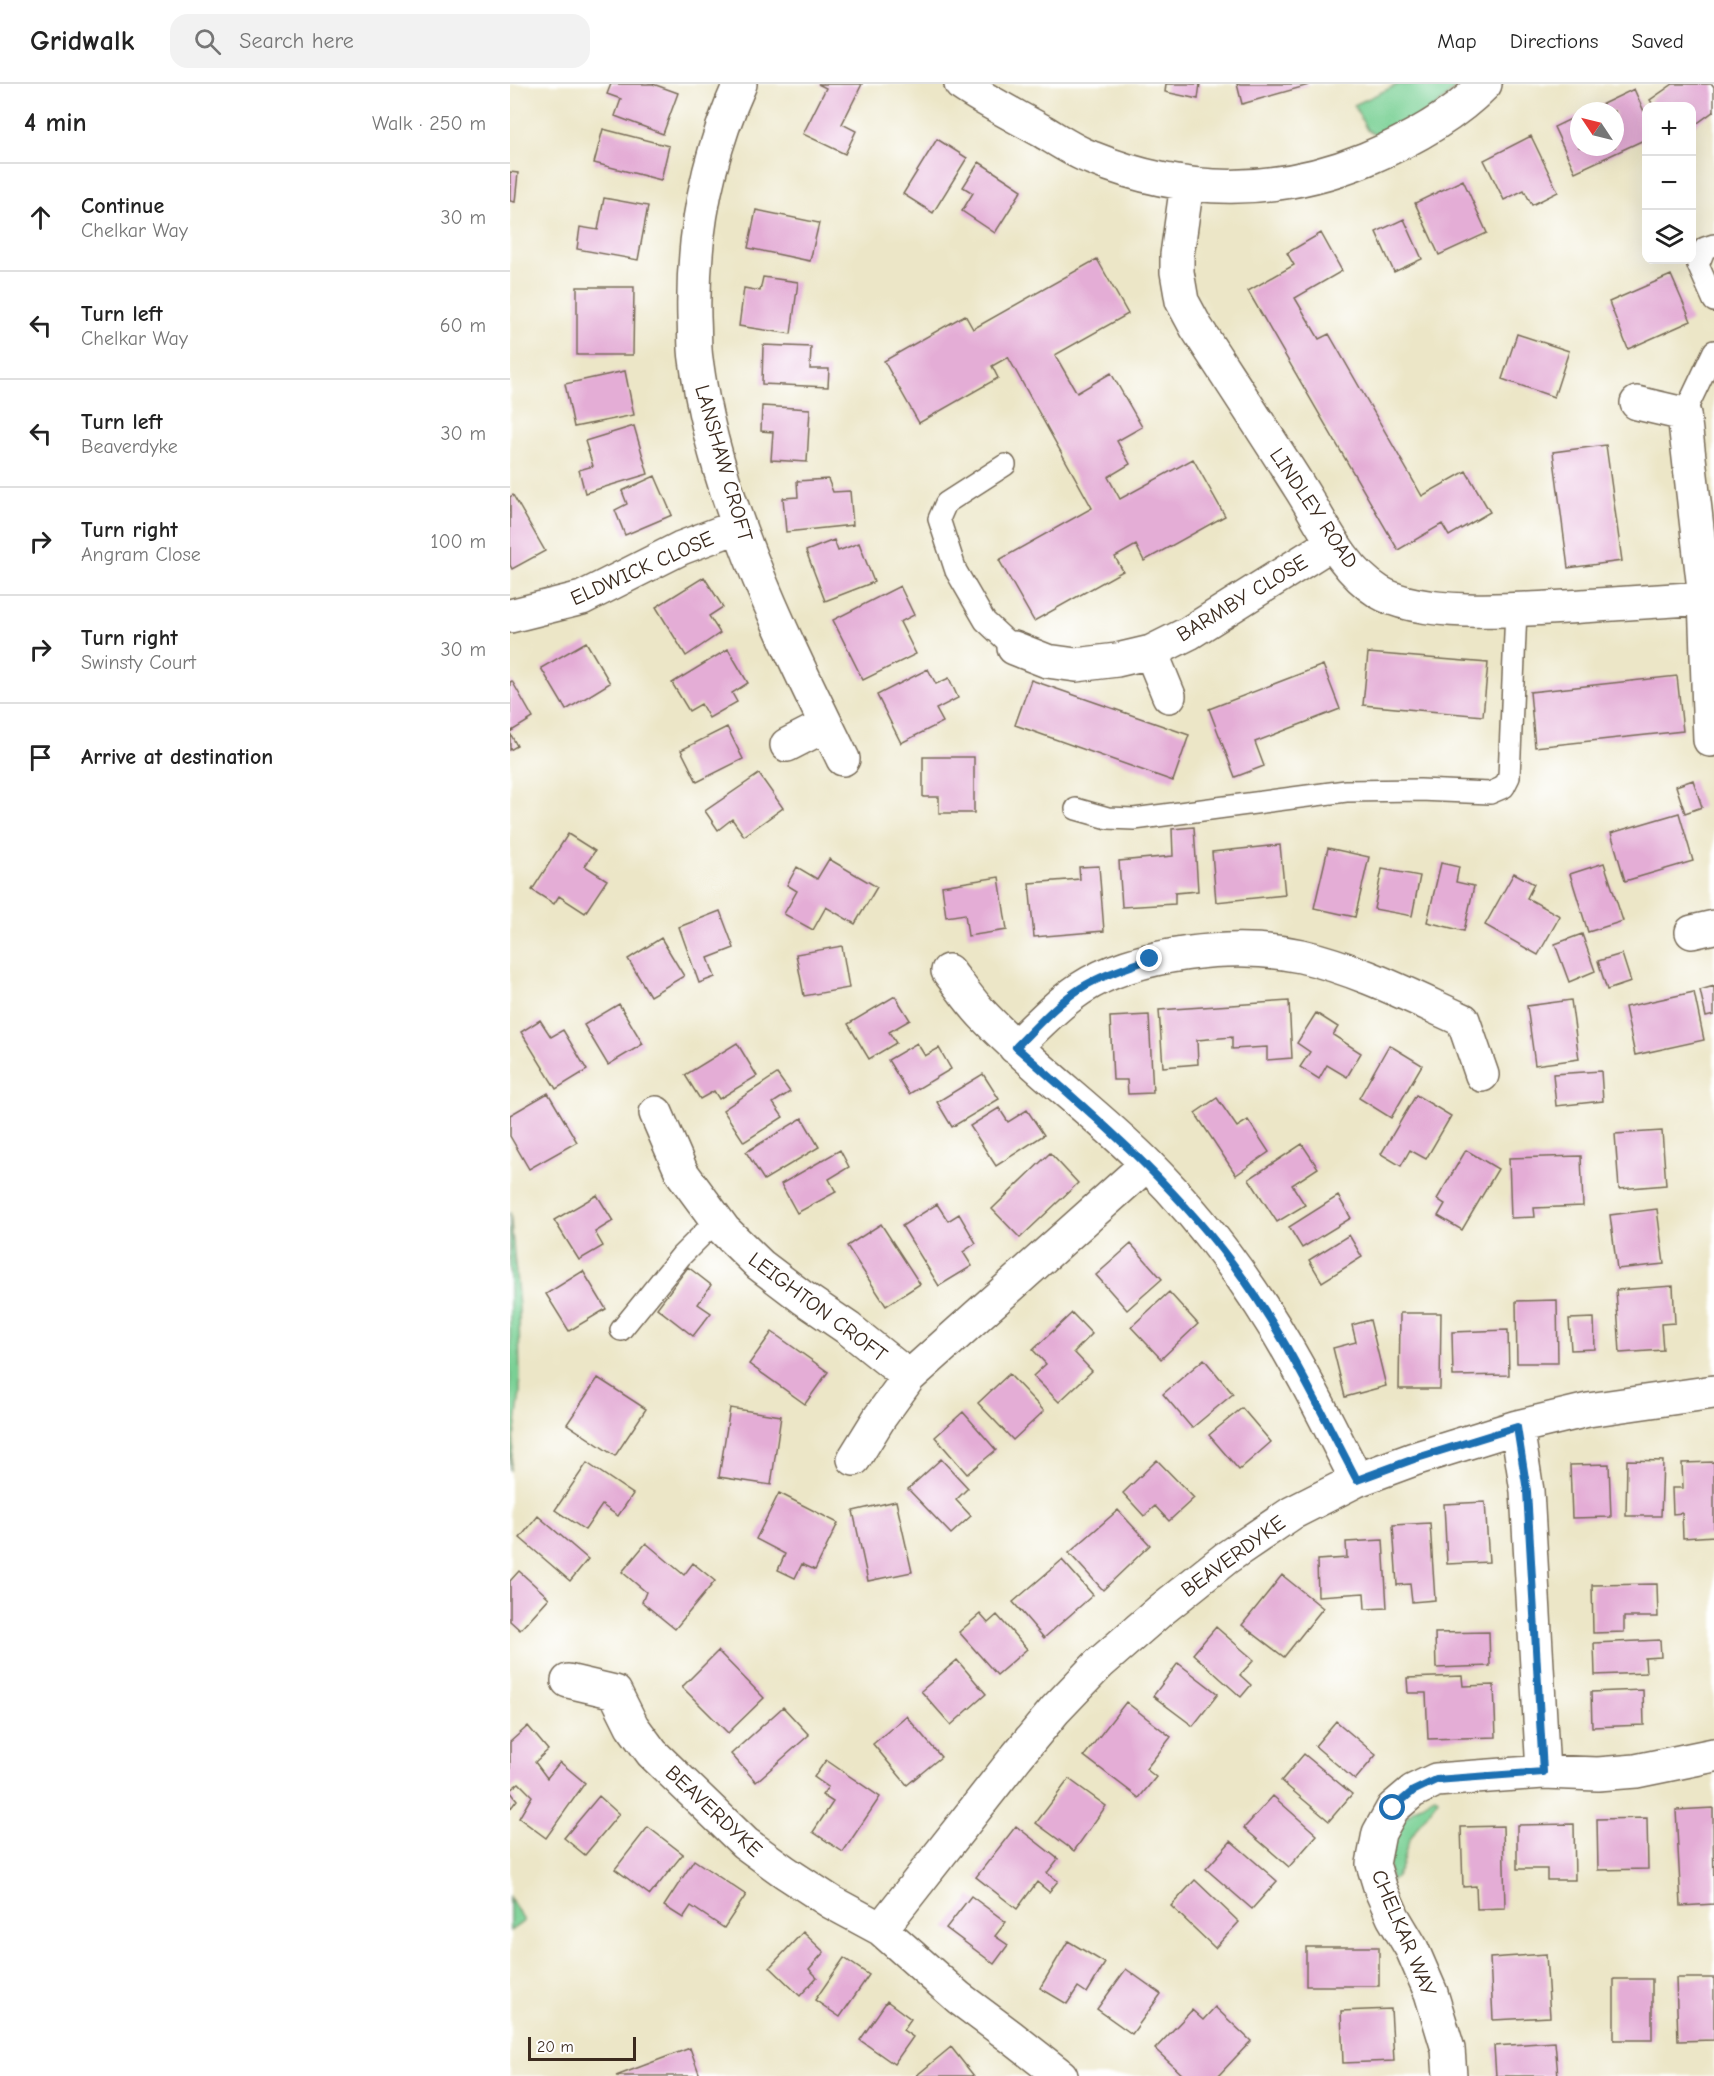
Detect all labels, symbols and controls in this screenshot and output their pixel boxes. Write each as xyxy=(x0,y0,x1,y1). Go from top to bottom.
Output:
search box xyxy=(170,14,590,68)
text: Gridwalk xyxy=(30,25,134,57)
icon: search xyxy=(191,25,224,58)
text: Search here xyxy=(239,28,354,54)
text: Map xyxy=(1437,29,1477,53)
text: Directions xyxy=(1510,29,1599,53)
text: Saved xyxy=(1632,29,1684,53)
north arrow xyxy=(1570,102,1624,156)
map controls xyxy=(1642,102,1696,264)
button: + xyxy=(1642,102,1696,156)
text: 4 min xyxy=(24,108,87,138)
text: Walk · 250 m xyxy=(372,112,486,135)
button: − xyxy=(1642,156,1696,210)
text: Continue xyxy=(81,193,164,219)
icon: ahead xyxy=(24,201,57,234)
text: 30 m xyxy=(440,206,486,229)
button: layers xyxy=(1642,210,1696,264)
text: Chelkar Way xyxy=(81,219,188,242)
text: Turn left xyxy=(81,301,163,327)
icon: left xyxy=(24,309,57,342)
text: 60 m xyxy=(440,314,486,337)
text: Chelkar Way xyxy=(81,327,188,350)
street label: LANSHAW CROFT xyxy=(690,382,758,544)
text: Turn left xyxy=(81,409,163,435)
icon: left xyxy=(24,417,57,450)
text: 30 m xyxy=(440,422,486,445)
text: Beaverdyke xyxy=(81,435,178,458)
street label: LINDLEY ROAD xyxy=(1265,443,1363,573)
text: Turn right xyxy=(81,517,178,543)
icon: right xyxy=(24,525,57,558)
street label: ELDWICK CLOSE xyxy=(567,526,717,610)
text: 100 m xyxy=(431,530,486,553)
text: Angram Close xyxy=(81,543,201,566)
street label: BARMBY CLOSE xyxy=(1172,550,1312,646)
text: Turn right xyxy=(81,625,178,651)
icon: right xyxy=(24,633,57,666)
text: 30 m xyxy=(440,638,486,661)
text: Swinsty Court xyxy=(81,651,196,674)
icon: arrive xyxy=(24,741,57,774)
text: Arrive at destination xyxy=(81,744,273,770)
route end xyxy=(1136,945,1162,971)
street label: LEIGHTON CROFT xyxy=(744,1247,892,1367)
street label: BEAVERDYKE xyxy=(1176,1510,1290,1602)
street label: BEAVERDYKE xyxy=(661,1760,767,1862)
route start xyxy=(1379,1794,1405,1820)
street label: CHELKAR WAY xyxy=(1367,1866,1442,2000)
scale bar xyxy=(528,2034,636,2062)
text: 20 m xyxy=(537,2038,574,2056)

